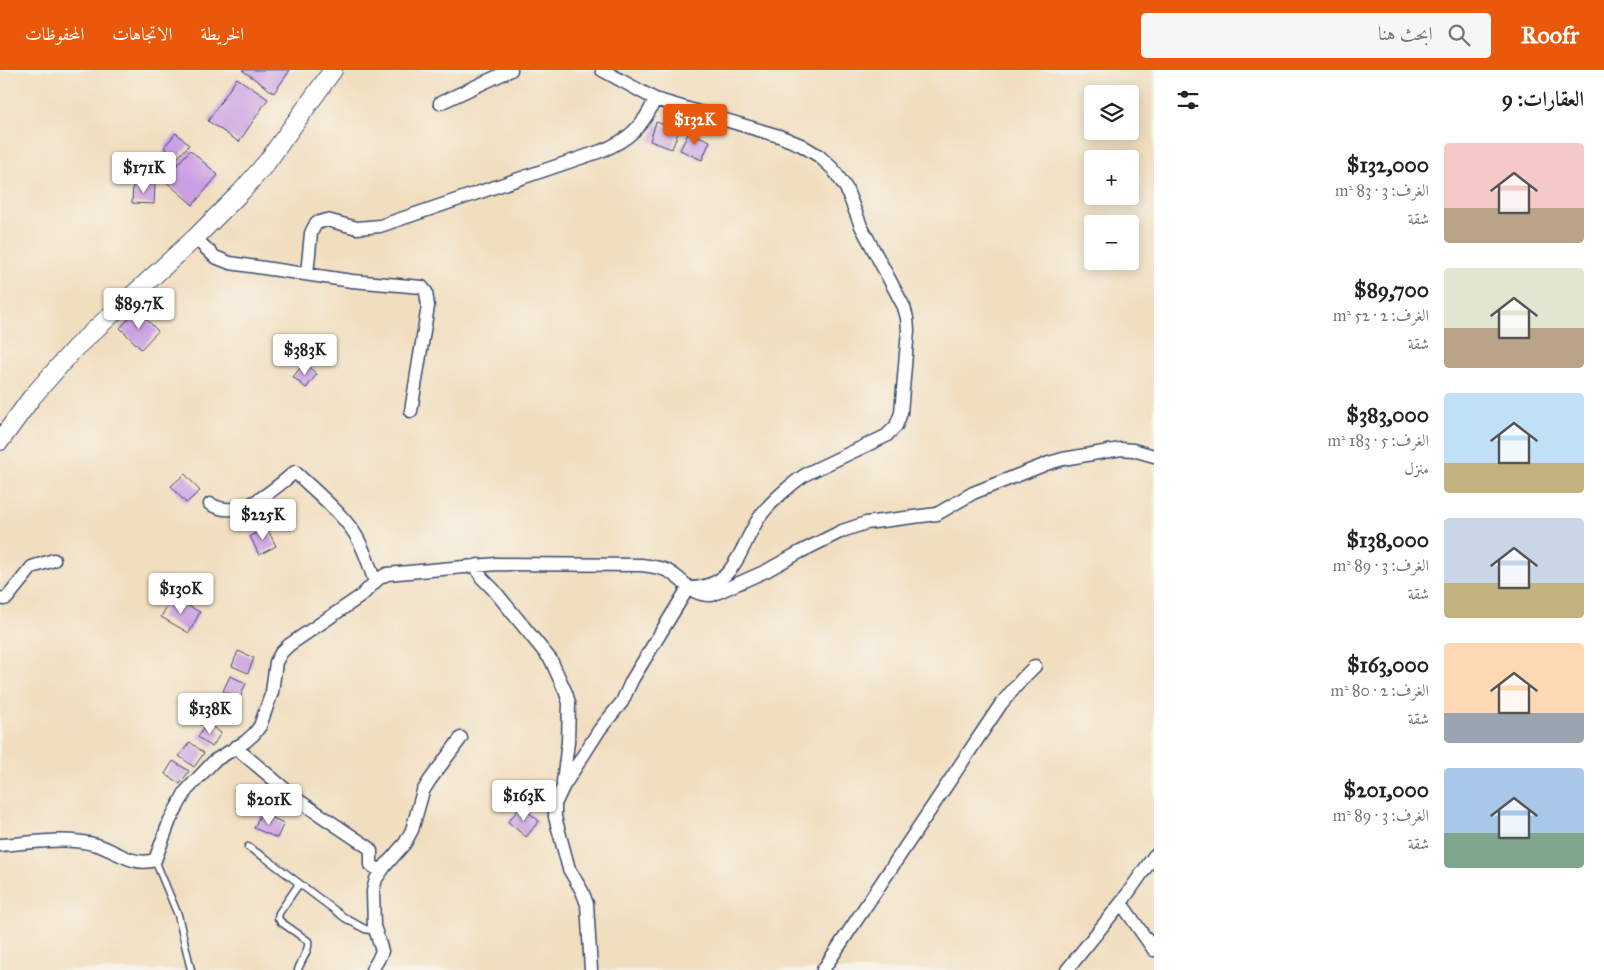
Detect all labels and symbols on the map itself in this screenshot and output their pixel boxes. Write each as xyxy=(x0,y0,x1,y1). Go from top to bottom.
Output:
pin: $132K xyxy=(660,104,730,146)
pin: $171K xyxy=(109,152,179,194)
pin: $89.7K xyxy=(98,288,180,330)
pin: $383K xyxy=(270,334,340,376)
pin: $225K xyxy=(228,498,298,541)
pin: $130K xyxy=(146,572,216,615)
pin: $138K xyxy=(175,692,245,735)
pin: $163K xyxy=(489,780,559,822)
pin: $201K xyxy=(234,784,304,826)

